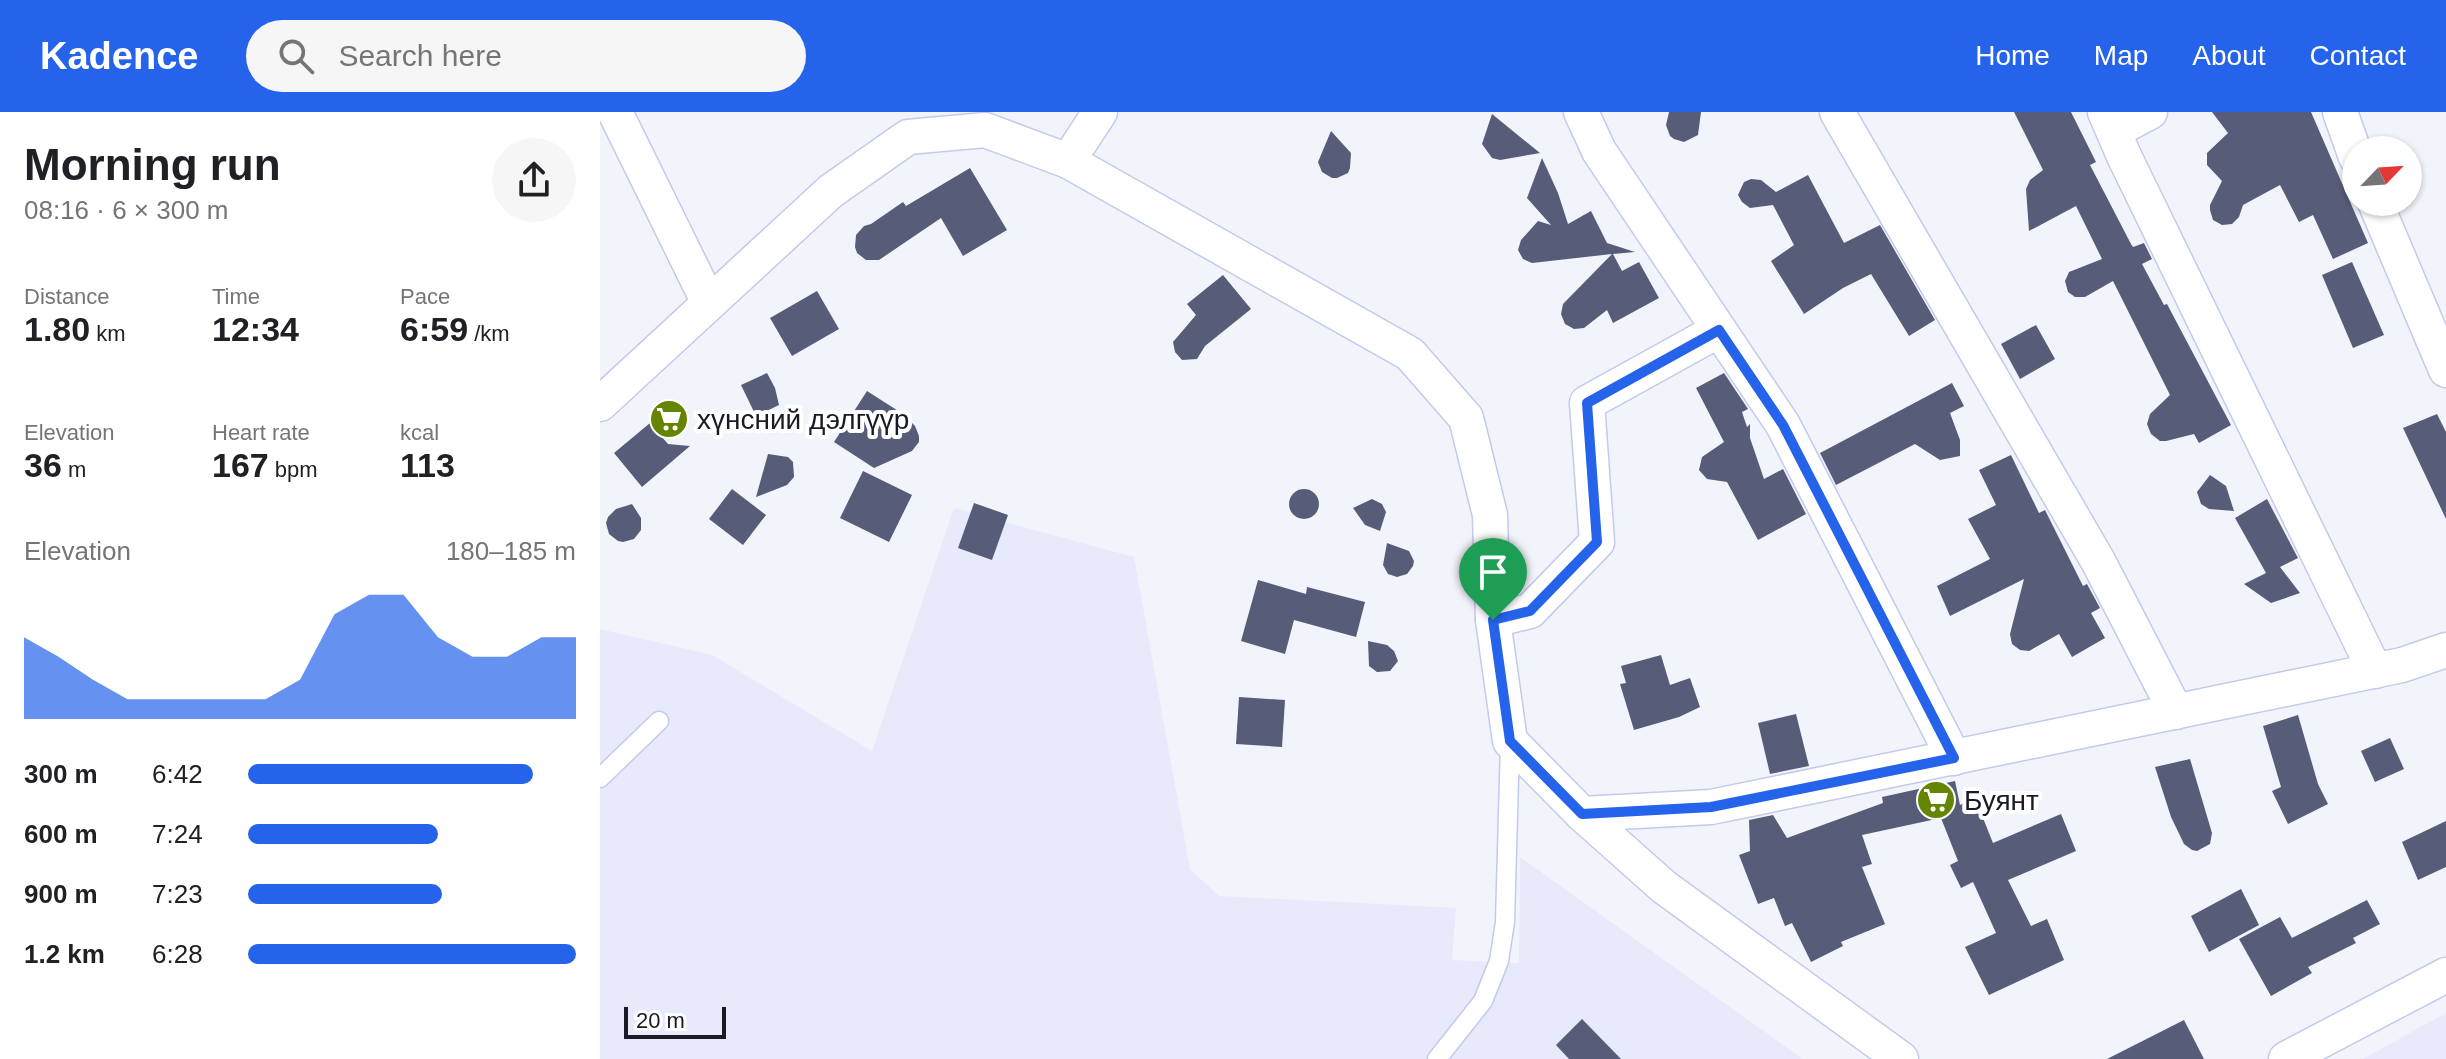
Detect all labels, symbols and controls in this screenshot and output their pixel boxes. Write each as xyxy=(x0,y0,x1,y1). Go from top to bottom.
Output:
search box xyxy=(246,20,806,92)
icon: search xyxy=(274,34,318,78)
text: Kadence xyxy=(40,35,198,77)
text: Search here xyxy=(338,39,502,72)
text: Home xyxy=(1975,40,2050,71)
text: Map xyxy=(2094,40,2148,71)
text: About xyxy=(2192,40,2266,71)
text: Contact xyxy=(2310,40,2406,71)
north arrow xyxy=(2342,136,2422,216)
map controls xyxy=(2342,136,2422,216)
button: share xyxy=(492,138,576,222)
text: Morning run xyxy=(24,140,281,189)
text: 08:16 · 6 × 300 m xyxy=(24,195,229,225)
text: Distance xyxy=(24,284,110,309)
text: Time xyxy=(212,284,260,309)
text: Pace xyxy=(400,284,450,309)
text: 1.80 xyxy=(24,310,90,348)
text: 12:34 xyxy=(212,310,299,348)
text: 6:59 xyxy=(400,310,468,348)
text: km xyxy=(90,321,126,346)
text: /km xyxy=(468,321,510,346)
supermarket icon: хүнсний дэлгүүр xyxy=(648,398,690,440)
place label: хүнсний дэлгүүр xyxy=(697,404,909,435)
text: Elevation xyxy=(24,420,115,445)
text: Heart rate xyxy=(212,420,310,445)
text: kcal xyxy=(400,420,439,445)
text: 36 xyxy=(24,446,62,484)
text: 167 xyxy=(212,446,269,484)
text: 113 xyxy=(400,446,455,484)
text: m xyxy=(62,457,86,482)
text: bpm xyxy=(269,457,318,482)
text: Elevation xyxy=(24,536,131,566)
text: 180–185 m xyxy=(446,536,576,566)
pin xyxy=(1459,538,1527,620)
icon: arrive xyxy=(1471,550,1515,594)
text: 300 m xyxy=(24,759,98,789)
text: 6:42 xyxy=(152,759,203,789)
supermarket icon: Буянт xyxy=(1915,779,1957,821)
place label: Буянт xyxy=(1964,785,2039,816)
text: 600 m xyxy=(24,819,98,849)
text: 7:24 xyxy=(152,819,203,849)
text: 900 m xyxy=(24,879,98,909)
text: 7:23 xyxy=(152,879,203,909)
text: 1.2 km xyxy=(24,939,105,969)
text: 6:28 xyxy=(152,939,203,969)
scale bar xyxy=(624,1003,726,1039)
text: 20 m xyxy=(636,1008,685,1033)

